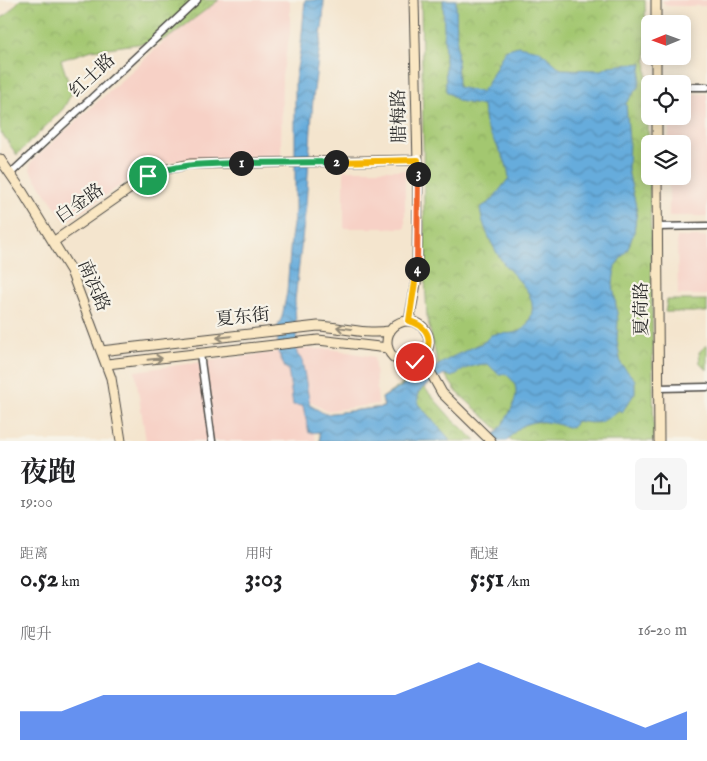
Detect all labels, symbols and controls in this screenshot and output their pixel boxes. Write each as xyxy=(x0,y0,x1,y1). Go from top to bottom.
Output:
north arrow xyxy=(641,15,691,65)
map controls xyxy=(641,15,691,185)
street label: 红士路 xyxy=(65,49,121,103)
button: locate xyxy=(641,75,691,125)
street label: 腊梅路 xyxy=(388,89,412,143)
button: layers xyxy=(641,135,691,185)
pin: 1 xyxy=(228,150,254,176)
pin: 2 xyxy=(324,150,348,174)
text: 2 xyxy=(333,153,340,171)
text: 1 xyxy=(239,154,244,172)
pin xyxy=(127,155,169,197)
icon: arrive xyxy=(134,162,162,190)
pin: 3 xyxy=(406,162,430,186)
text: 3 xyxy=(416,165,421,183)
street label: 白金路 xyxy=(51,179,109,229)
pin: 4 xyxy=(404,256,430,282)
street label: 南浜路 xyxy=(72,257,114,315)
text: 4 xyxy=(414,260,421,278)
street label: 夏荷路 xyxy=(631,282,654,336)
street label: 夏东街 xyxy=(215,304,271,332)
one-way arrow xyxy=(337,323,353,333)
one-way arrow xyxy=(216,332,232,342)
pin xyxy=(394,341,436,383)
icon: check xyxy=(401,348,429,376)
one-way arrow xyxy=(147,354,163,363)
text: 夜跑 xyxy=(20,456,76,491)
button: share xyxy=(635,458,687,510)
text: 19:00 xyxy=(20,493,53,513)
text: 距离 xyxy=(20,545,48,563)
text: 用时 xyxy=(245,545,273,563)
text: 配速 xyxy=(470,545,498,563)
text: 0.52 xyxy=(20,563,58,595)
text: 3:03 xyxy=(245,563,283,595)
text: 5:51 xyxy=(470,563,504,595)
text: km xyxy=(58,573,80,591)
text: /km xyxy=(504,573,530,591)
text: 16–20 m xyxy=(638,621,687,641)
text: 爬升 xyxy=(20,625,52,645)

